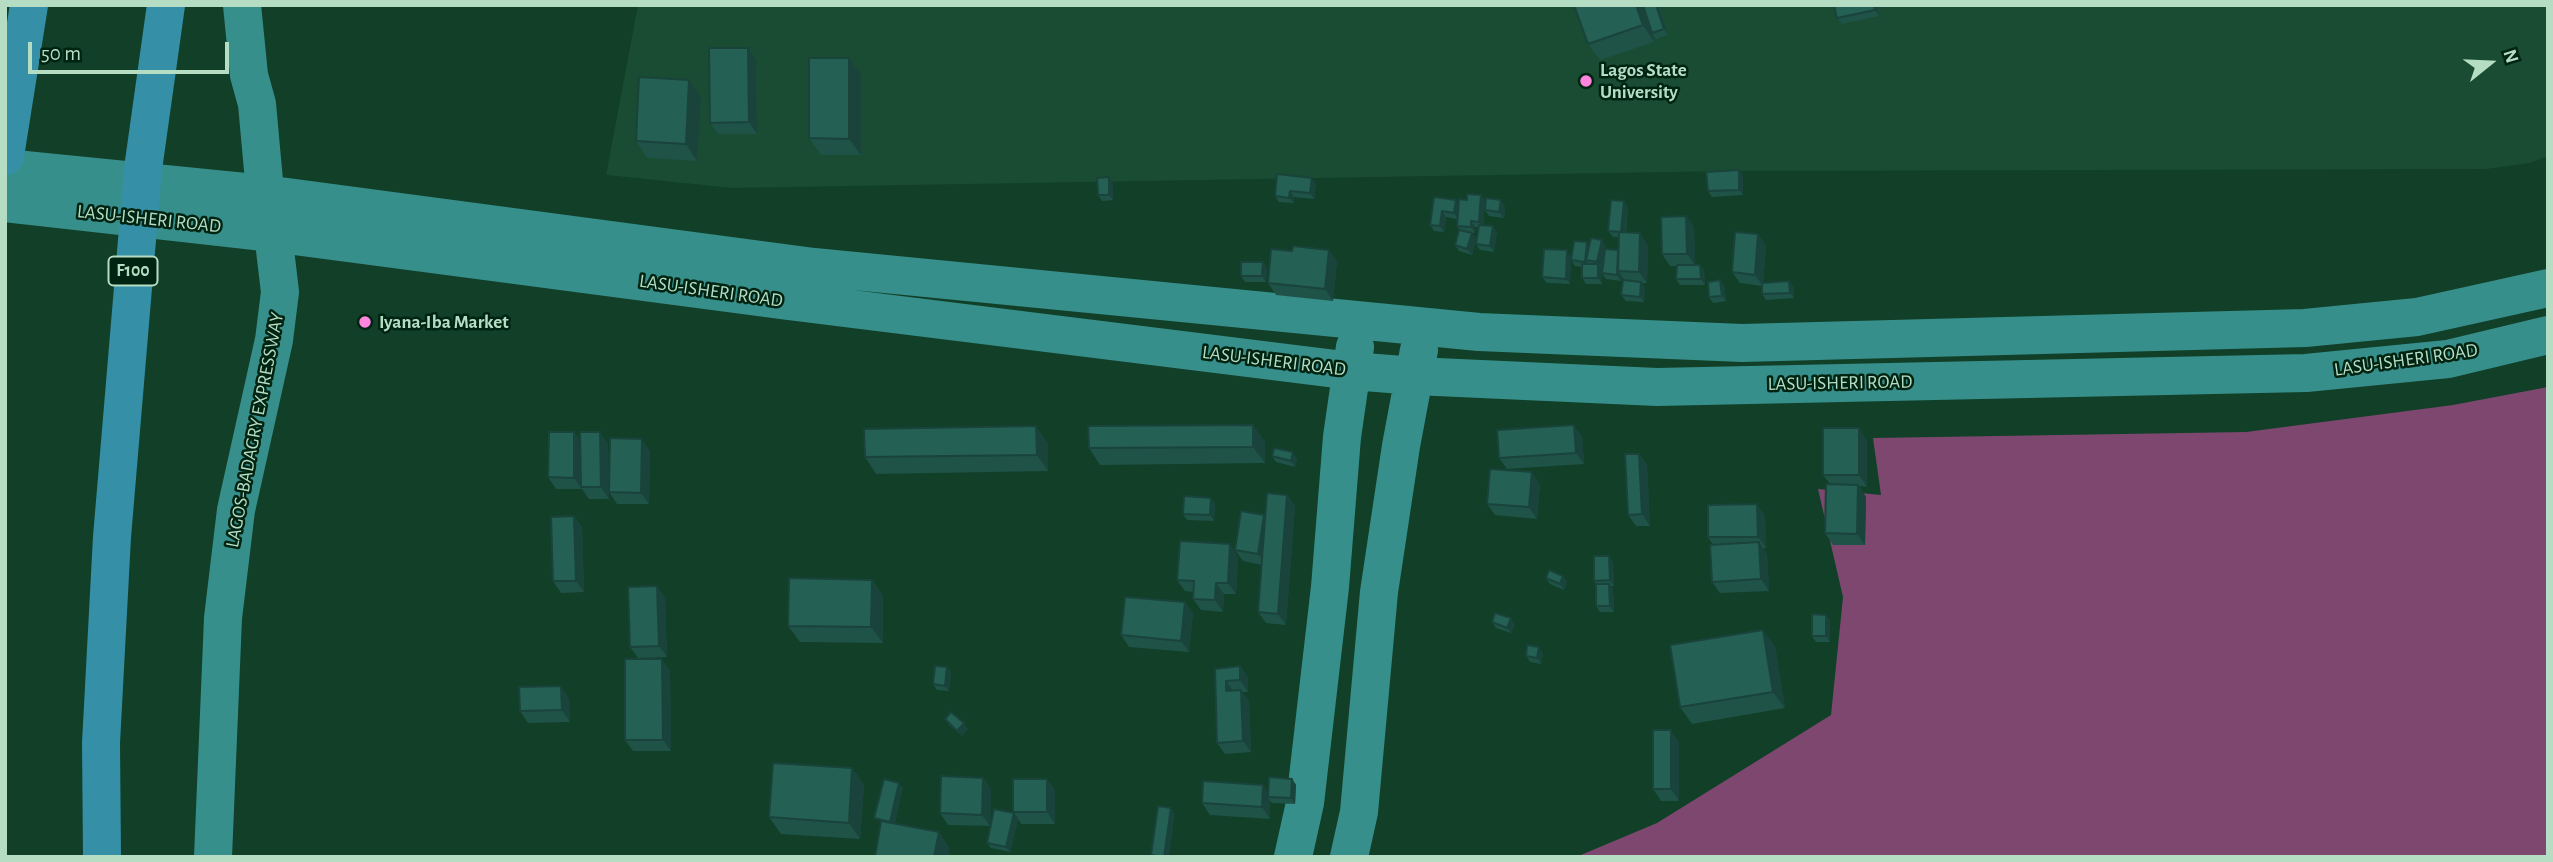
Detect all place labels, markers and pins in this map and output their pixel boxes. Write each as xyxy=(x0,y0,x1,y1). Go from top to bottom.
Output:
place label: Lagos State University xyxy=(1600,59,1687,103)
marker: Lagos State University xyxy=(1578,73,1594,89)
place label: Iyana-Iba Market xyxy=(379,311,509,333)
marker: Iyana-Iba Market xyxy=(357,314,373,330)

